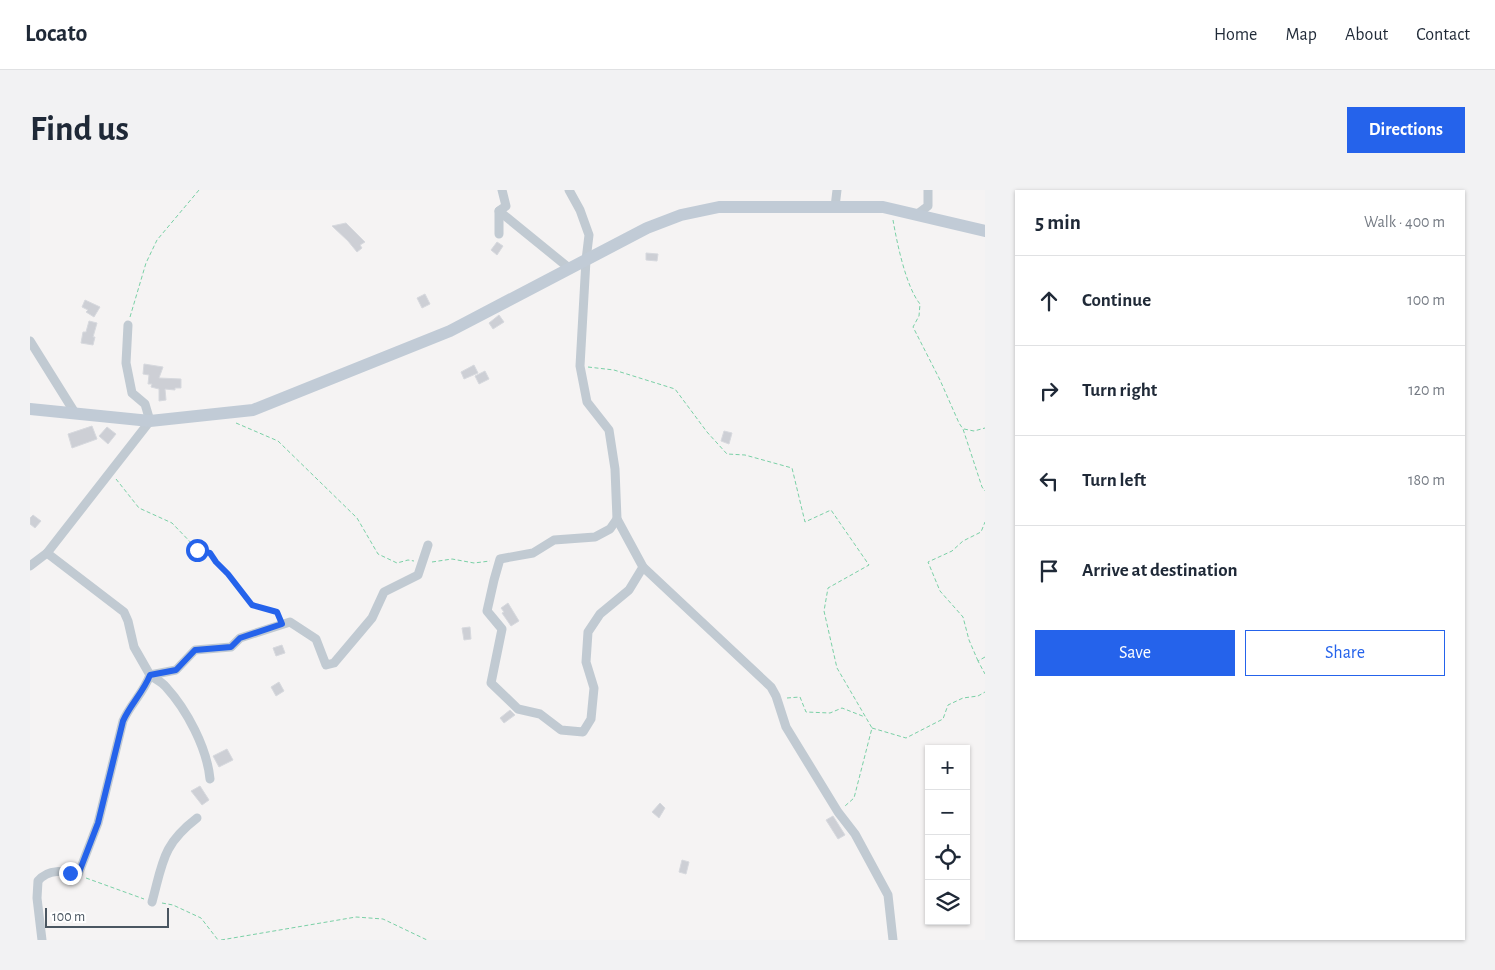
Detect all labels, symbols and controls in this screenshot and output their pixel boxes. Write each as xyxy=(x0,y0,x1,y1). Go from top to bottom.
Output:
text: Locato xyxy=(25,22,87,46)
text: Home xyxy=(1214,26,1257,44)
text: Map xyxy=(1285,26,1317,44)
text: About xyxy=(1345,26,1388,44)
text: Contact xyxy=(1416,26,1470,44)
button: Directions xyxy=(1347,107,1465,153)
text: Find us xyxy=(30,112,129,147)
text: 5 min xyxy=(1035,212,1081,233)
text: Walk · 400 m xyxy=(1364,214,1445,230)
icon: ahead xyxy=(1035,287,1063,315)
text: Continue xyxy=(1082,291,1151,310)
text: 100 m xyxy=(1407,292,1445,308)
icon: right xyxy=(1035,377,1063,405)
text: Turn right xyxy=(1082,381,1157,400)
text: 120 m xyxy=(1408,382,1445,398)
icon: left xyxy=(1035,467,1063,495)
text: Turn left xyxy=(1082,471,1146,490)
text: 180 m xyxy=(1408,472,1445,488)
route start xyxy=(186,539,209,562)
icon: arrive xyxy=(1035,557,1063,585)
text: Arrive at destination xyxy=(1082,561,1238,580)
button: Save xyxy=(1035,630,1235,676)
button: Share xyxy=(1245,630,1445,676)
map controls xyxy=(925,745,970,925)
button: + xyxy=(925,745,970,790)
button: − xyxy=(925,790,970,835)
button: locate xyxy=(925,835,970,880)
route end xyxy=(59,862,82,885)
button: layers xyxy=(925,880,970,925)
scale bar xyxy=(45,905,169,928)
text: 100 m xyxy=(52,910,85,924)

